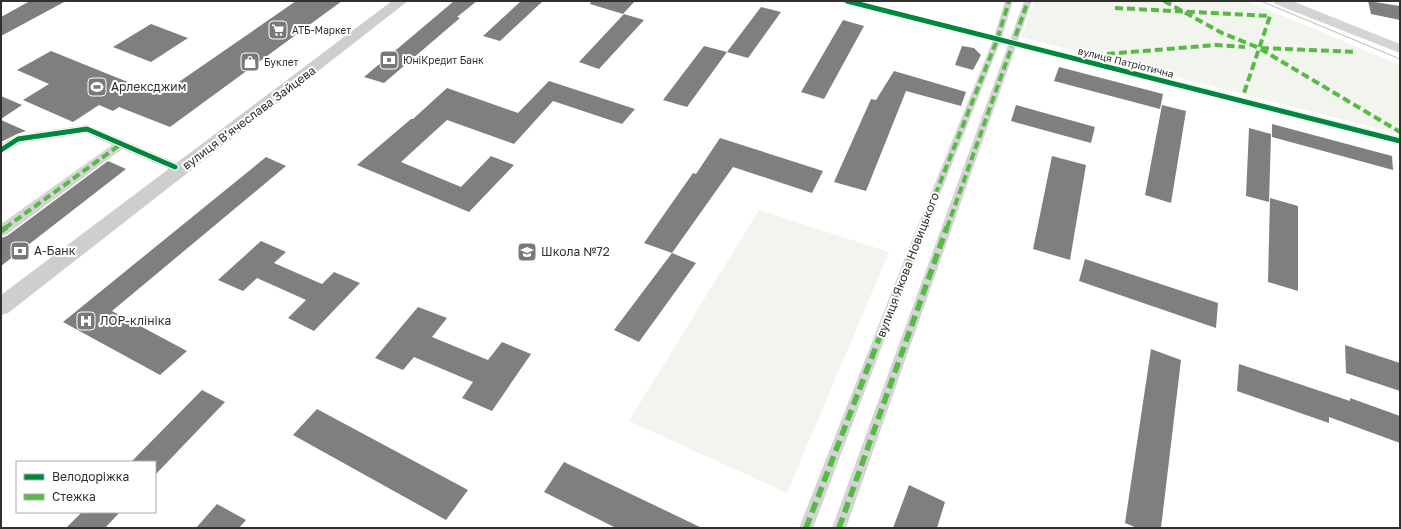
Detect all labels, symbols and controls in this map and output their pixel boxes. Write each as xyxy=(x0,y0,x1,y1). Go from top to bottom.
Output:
supermarket icon: АТБ-Маркет xyxy=(267,19,289,41)
place label: АТБ-Маркет xyxy=(292,24,351,36)
street label: вулиця Патріотична xyxy=(1077,44,1175,80)
bank icon: ЮніКредит Банк xyxy=(378,49,400,71)
shop icon: Буклет xyxy=(239,51,261,73)
place label: ЮніКредит Банк xyxy=(403,54,484,66)
place label: Буклет xyxy=(264,56,298,68)
street label: вулиця Вʼячеслава Зайцева xyxy=(179,63,318,173)
sports icon: Арлексджим xyxy=(86,76,108,98)
place label: Арлексджим xyxy=(111,79,186,94)
street label: вулиця Якова Новицького xyxy=(873,190,942,339)
bank icon: А-Банк xyxy=(9,240,31,262)
school or university icon: Школа №72 xyxy=(516,241,538,263)
place label: А-Банк xyxy=(34,243,76,258)
place label: Школа №72 xyxy=(541,244,610,259)
hospital icon: ЛОР-клініка xyxy=(75,310,97,332)
place label: ЛОР-клініка xyxy=(100,313,171,328)
legend xyxy=(16,461,156,513)
text: Велодоріжка xyxy=(52,469,129,484)
text: Стежка xyxy=(52,489,96,504)

